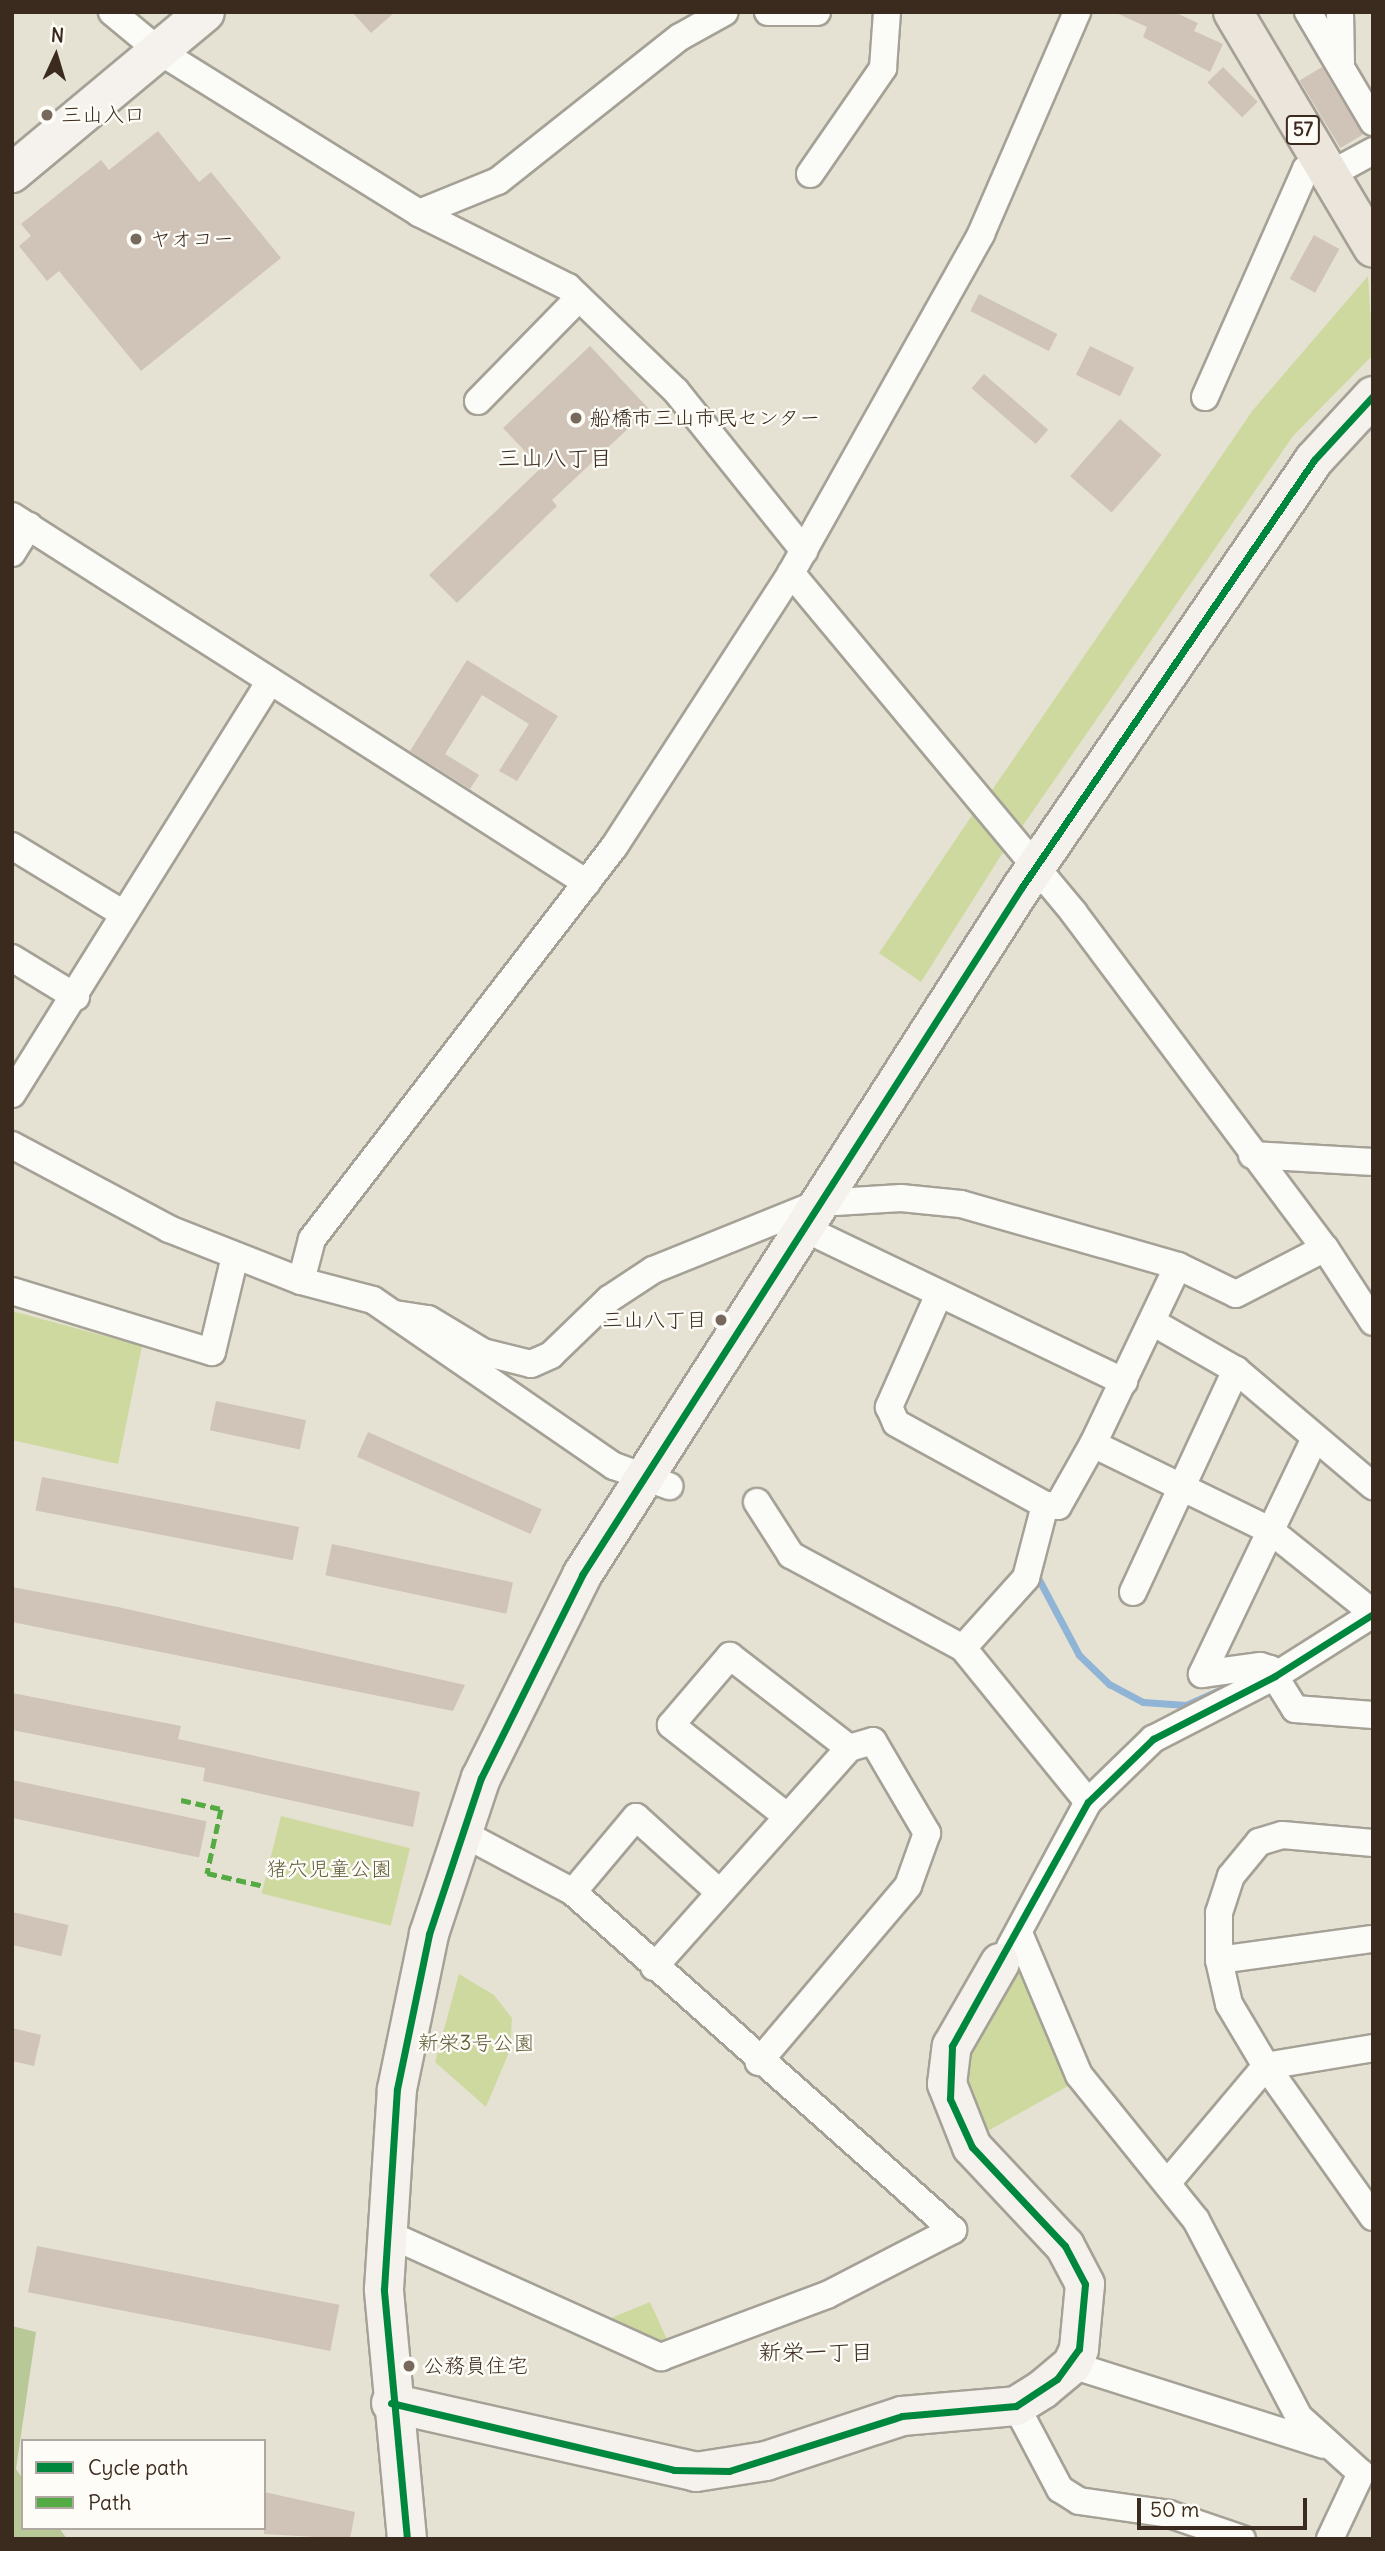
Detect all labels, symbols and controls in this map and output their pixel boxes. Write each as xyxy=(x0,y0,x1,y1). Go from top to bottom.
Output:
north arrow xyxy=(21,21,91,91)
text: N xyxy=(50,23,65,47)
place label: 三山入口 xyxy=(61,102,145,128)
marker: 三山入口 xyxy=(39,107,55,123)
road number: 57 xyxy=(1286,114,1320,146)
place label: ヤオコー xyxy=(150,226,234,252)
marker: ヤオコー xyxy=(128,231,144,247)
place label: 船橋市三山市民センター xyxy=(590,405,821,431)
marker: 船橋市三山市民センター xyxy=(568,410,584,426)
district label: 三山八丁目 xyxy=(498,444,612,472)
place label: 三山八丁目 xyxy=(602,1307,707,1333)
marker: 三山八丁目 xyxy=(713,1312,729,1328)
park label: 猪穴児童公園 xyxy=(266,1856,392,1882)
park label: 新栄3号公園 xyxy=(418,2030,534,2056)
district label: 新栄一丁目 xyxy=(759,2338,873,2366)
place label: 公務員住宅 xyxy=(423,2353,528,2379)
marker: 公務員住宅 xyxy=(401,2358,417,2374)
legend xyxy=(21,2439,266,2530)
text: Cycle path xyxy=(88,2454,188,2481)
scale bar xyxy=(1140,2484,1310,2528)
text: Path xyxy=(88,2489,131,2516)
text: 50 m xyxy=(1150,2496,1199,2523)

